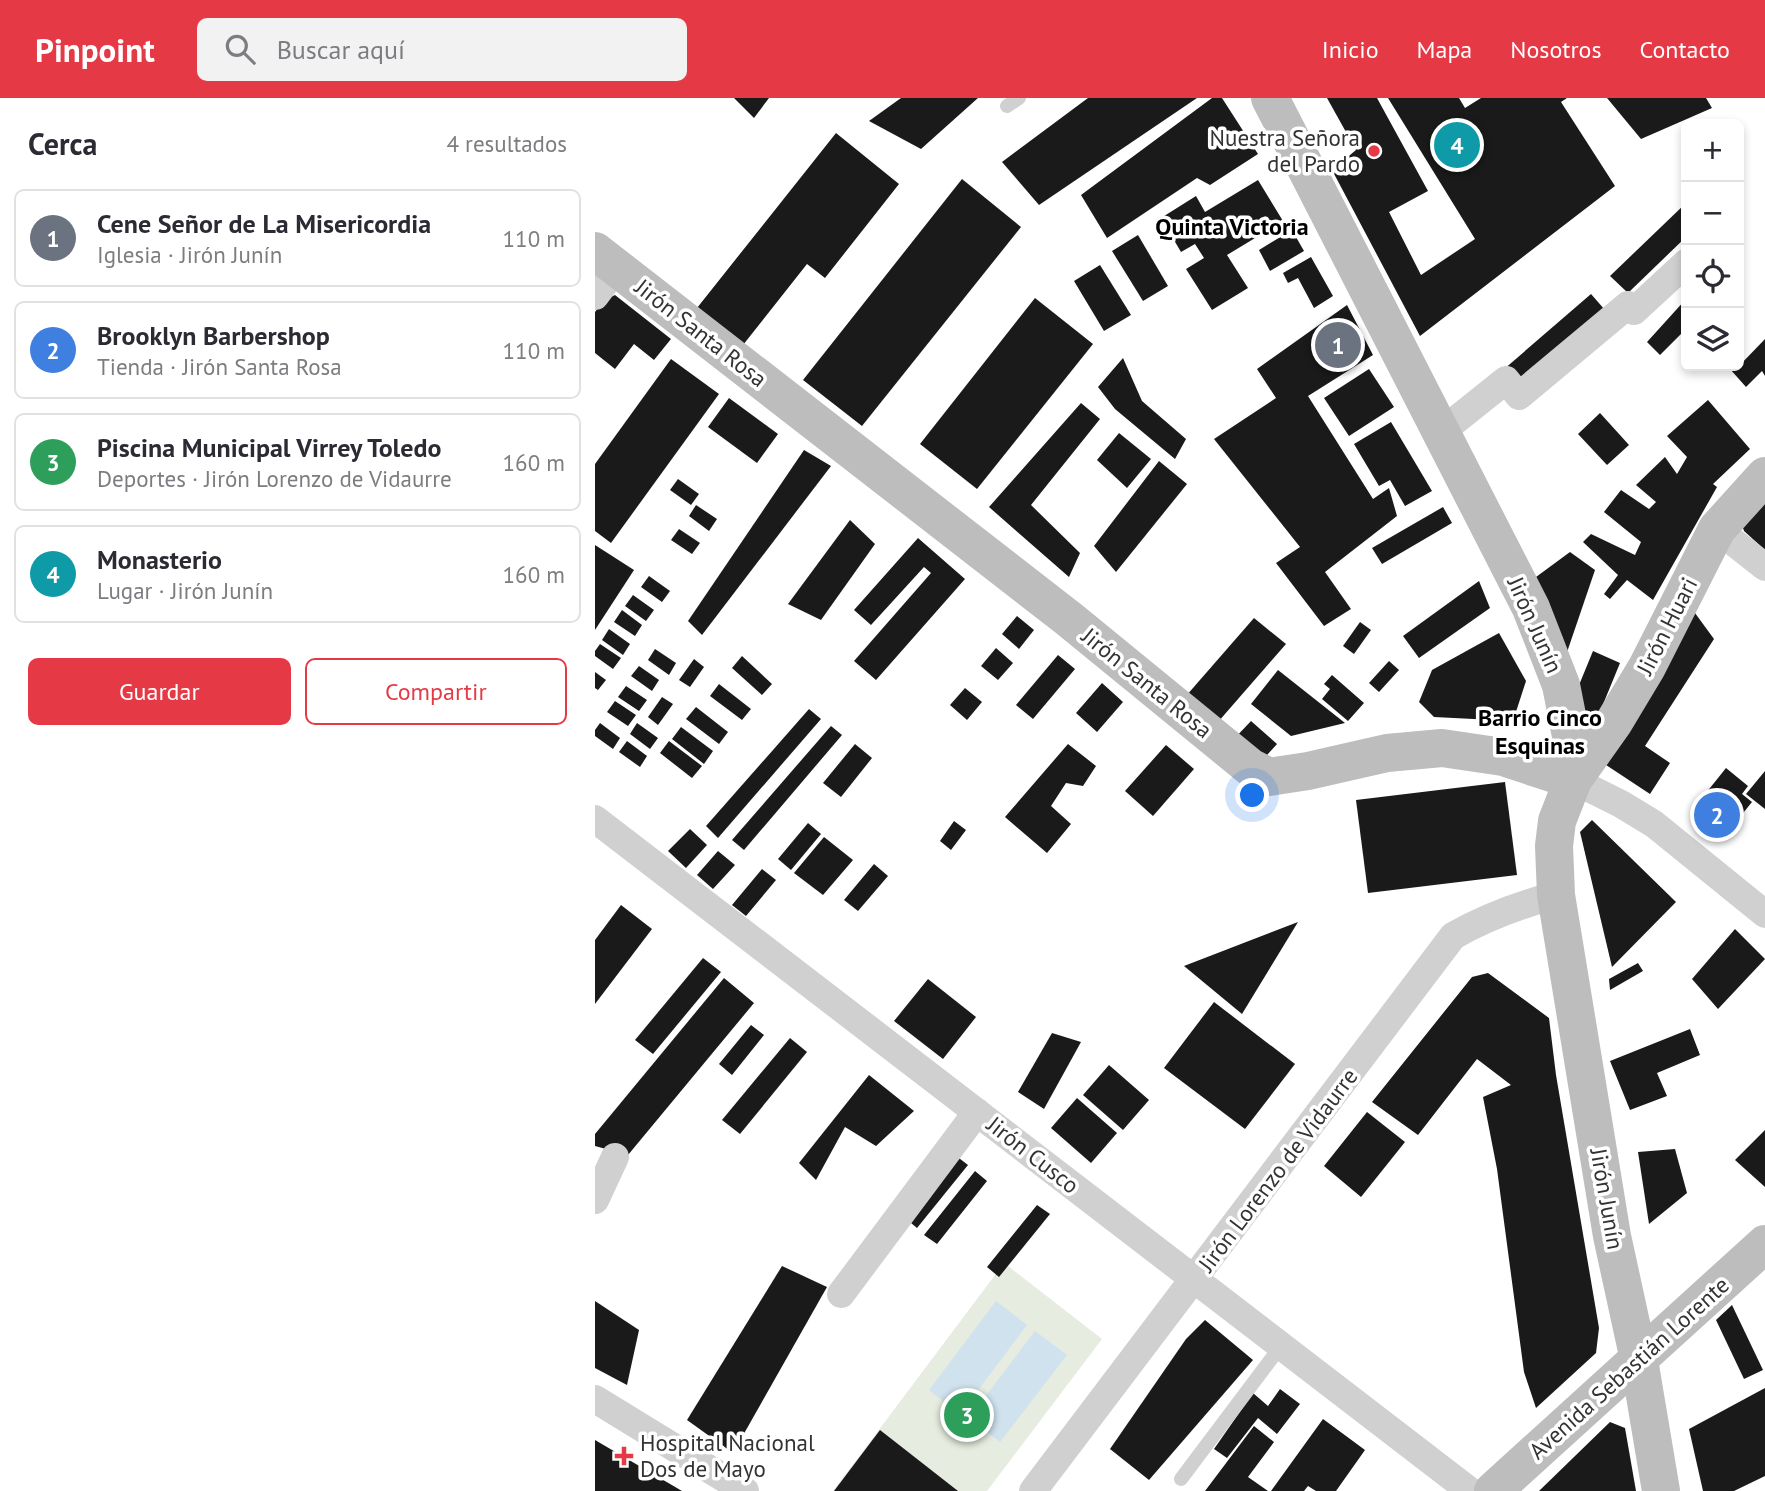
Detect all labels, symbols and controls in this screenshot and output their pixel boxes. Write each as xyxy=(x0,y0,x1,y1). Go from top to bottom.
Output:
search box xyxy=(197,18,687,81)
text: Pinpoint xyxy=(35,28,155,71)
icon: search xyxy=(221,30,259,68)
text: Buscar aquí xyxy=(277,33,405,66)
text: Inicio xyxy=(1322,34,1379,65)
text: Mapa xyxy=(1417,34,1472,65)
text: Nosotros xyxy=(1510,34,1602,65)
text: Contacto xyxy=(1640,34,1730,65)
pin: 4 xyxy=(1434,119,1480,171)
map controls xyxy=(1681,119,1744,371)
button: + xyxy=(1681,119,1744,182)
place label: Nuestra Señora del Pardo xyxy=(1210,123,1360,178)
text: Cerca xyxy=(28,124,97,163)
text: 4 resultados xyxy=(446,129,567,158)
marker: Nuestra Señora del Pardo xyxy=(1366,143,1382,159)
button: − xyxy=(1681,182,1744,245)
text: Cene Señor de La Misericordia xyxy=(97,207,431,240)
district label: Quinta Victoria xyxy=(1155,211,1309,242)
text: 1 xyxy=(46,224,60,253)
text: 110 m xyxy=(503,224,565,253)
text: Iglesia · Jirón Junín xyxy=(97,240,282,269)
button: locate xyxy=(1681,245,1744,308)
street label: Jirón Santa Rosa xyxy=(629,272,773,393)
button: layers xyxy=(1681,308,1744,371)
text: Brooklyn Barbershop xyxy=(97,319,330,352)
pin: 1 xyxy=(1315,319,1361,371)
text: 2 xyxy=(46,336,60,365)
text: 110 m xyxy=(503,336,565,365)
text: Tienda · Jirón Santa Rosa xyxy=(97,352,342,381)
text: Piscina Municipal Virrey Toledo xyxy=(97,431,441,464)
text: 3 xyxy=(46,448,60,477)
text: 160 m xyxy=(503,448,565,477)
text: Deportes · Jirón Lorenzo de Vidaurre xyxy=(97,464,452,493)
text: Monasterio xyxy=(97,543,222,576)
text: 4 xyxy=(46,560,60,589)
text: 160 m xyxy=(503,560,565,589)
street label: Jirón Junín xyxy=(1501,571,1569,677)
street label: Jirón Huari xyxy=(1629,572,1703,680)
text: Lugar · Jirón Junín xyxy=(97,576,273,605)
street label: Jirón Santa Rosa xyxy=(1076,621,1218,744)
button: Guardar xyxy=(28,658,291,725)
button: Compartir xyxy=(305,658,567,725)
district label: Barrio Cinco Esquinas xyxy=(1478,702,1602,761)
your location xyxy=(1235,778,1269,812)
pin: 2 xyxy=(1694,789,1740,841)
street label: Jirón Lorenzo de Vidaurre xyxy=(1191,1062,1364,1278)
street label: Jirón Cusco xyxy=(981,1109,1085,1200)
street label: Jirón Junín xyxy=(1584,1145,1631,1252)
street label: Avenida Sebastián Lorente xyxy=(1523,1270,1735,1465)
pin: 3 xyxy=(944,1389,990,1441)
place label: Hospital Nacional Dos de Mayo xyxy=(640,1428,815,1483)
marker: Hospital Nacional Dos de Mayo xyxy=(614,1446,634,1466)

